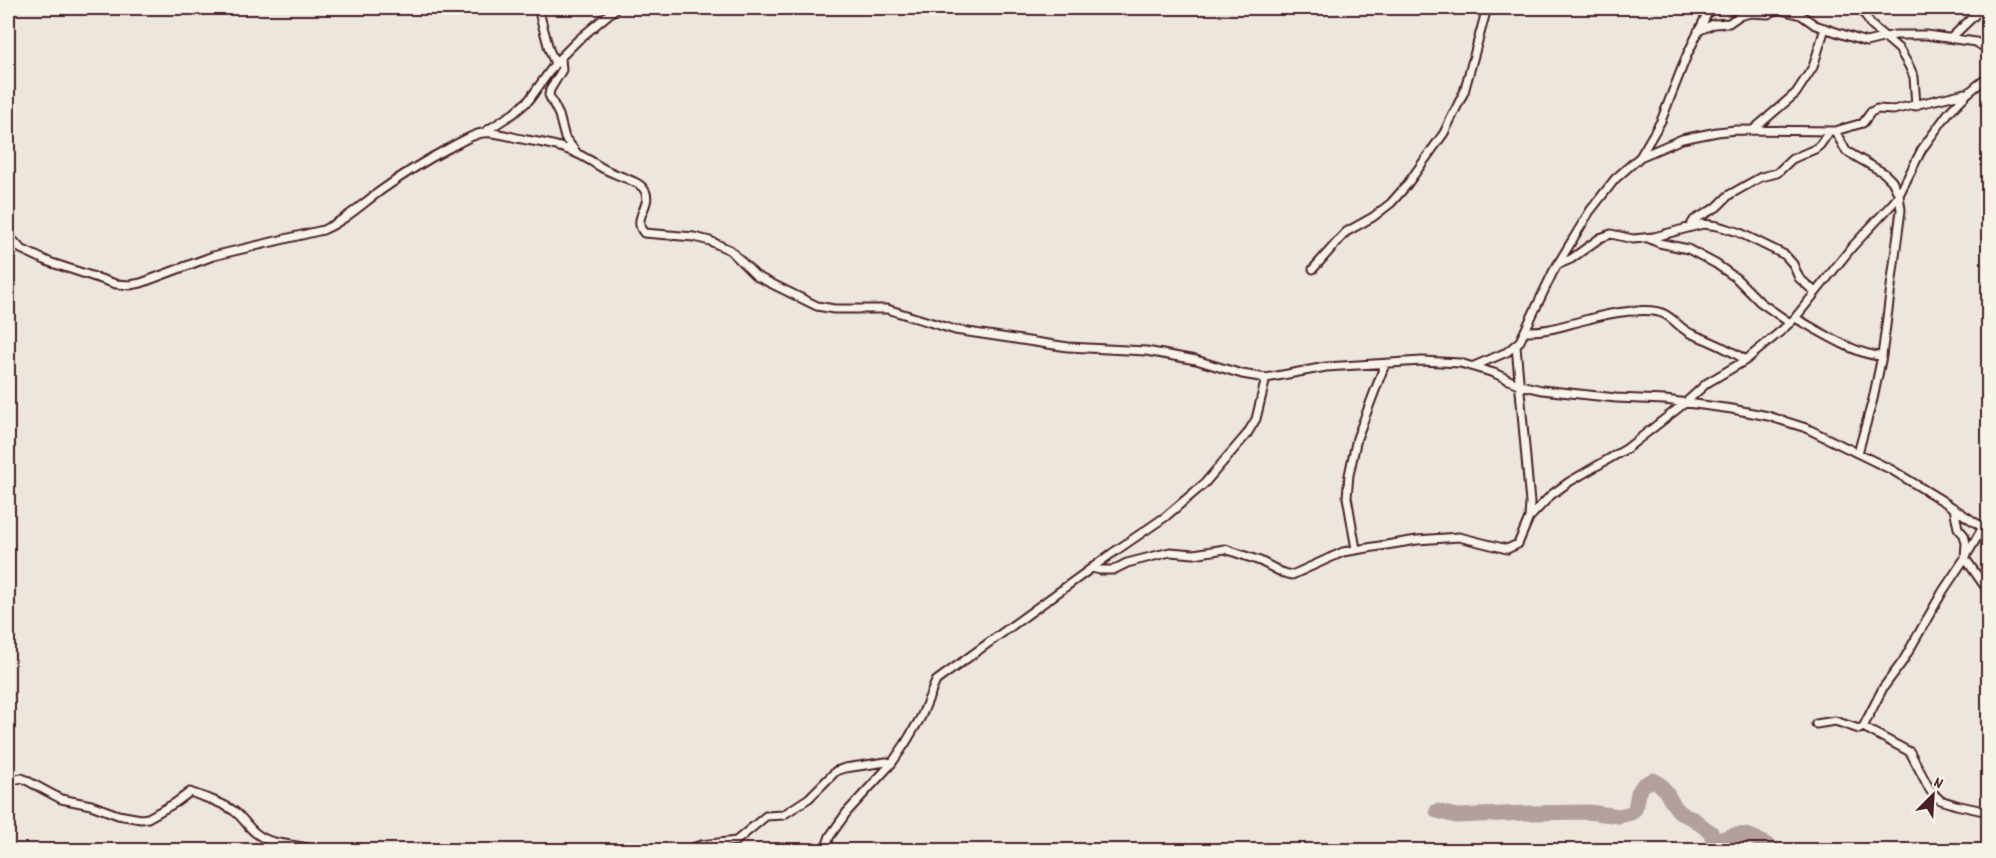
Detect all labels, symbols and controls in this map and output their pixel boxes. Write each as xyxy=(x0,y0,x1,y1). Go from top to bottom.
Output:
north arrow xyxy=(1903,765,1963,825)
text: N xyxy=(1930,771,1946,796)

